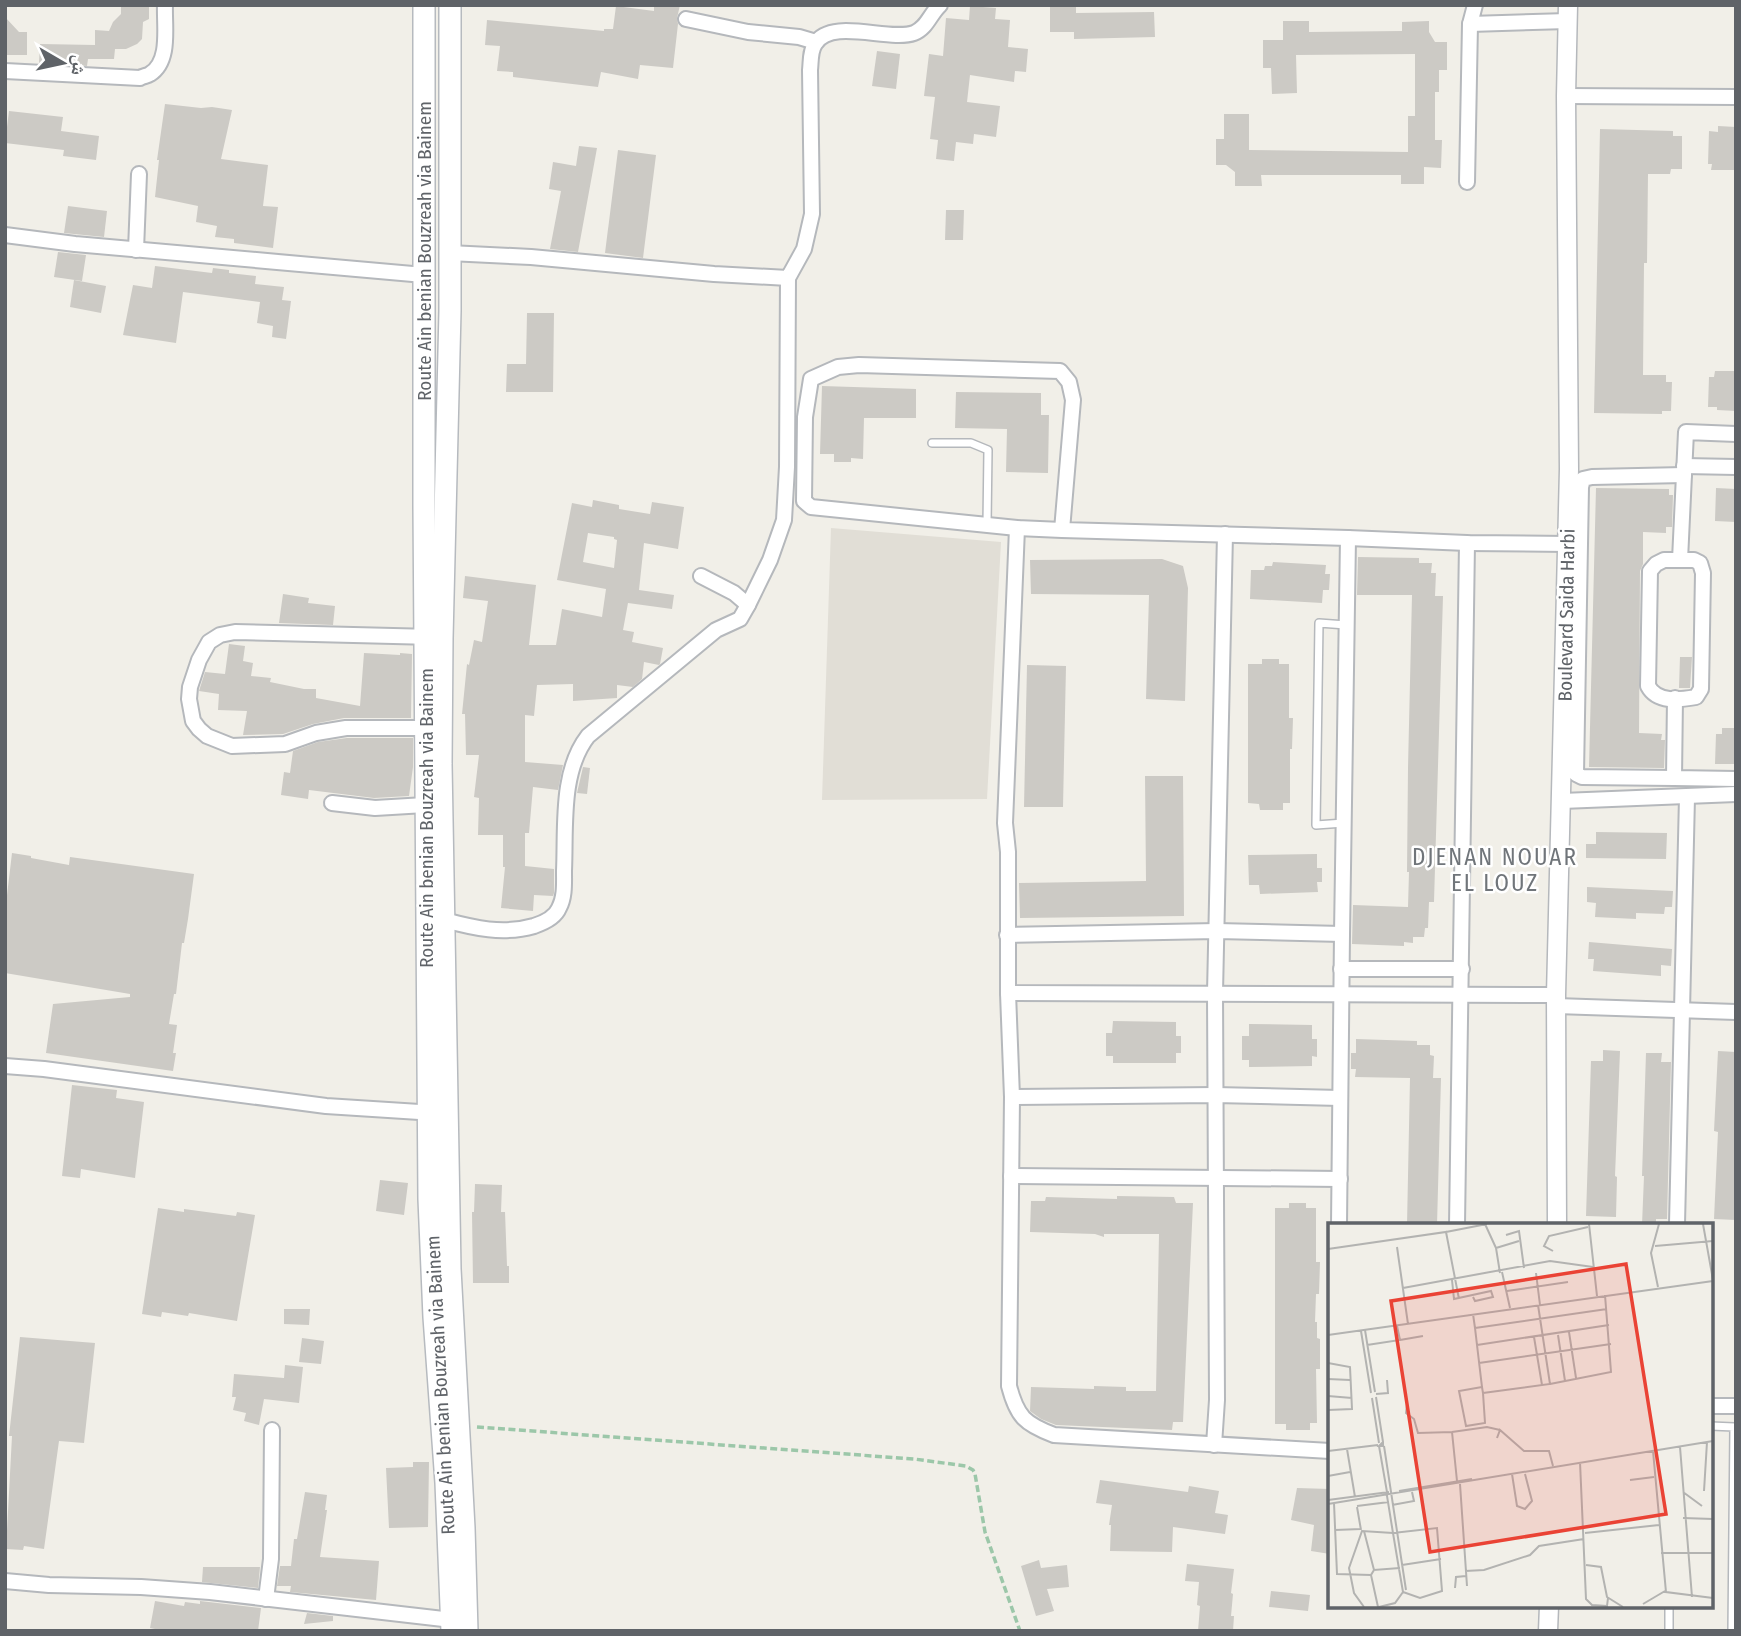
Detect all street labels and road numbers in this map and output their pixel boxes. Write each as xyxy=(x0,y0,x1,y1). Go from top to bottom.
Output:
street label: Route Ain benian Bouzreah via Bainem xyxy=(413,101,436,401)
street label: Boulevard Saida Harbi xyxy=(1553,529,1580,702)
street label: Route Ain benian Bouzreah via Bainem xyxy=(415,668,438,968)
street label: Route Ain benian Bouzreah via Bainem xyxy=(421,1235,460,1535)

